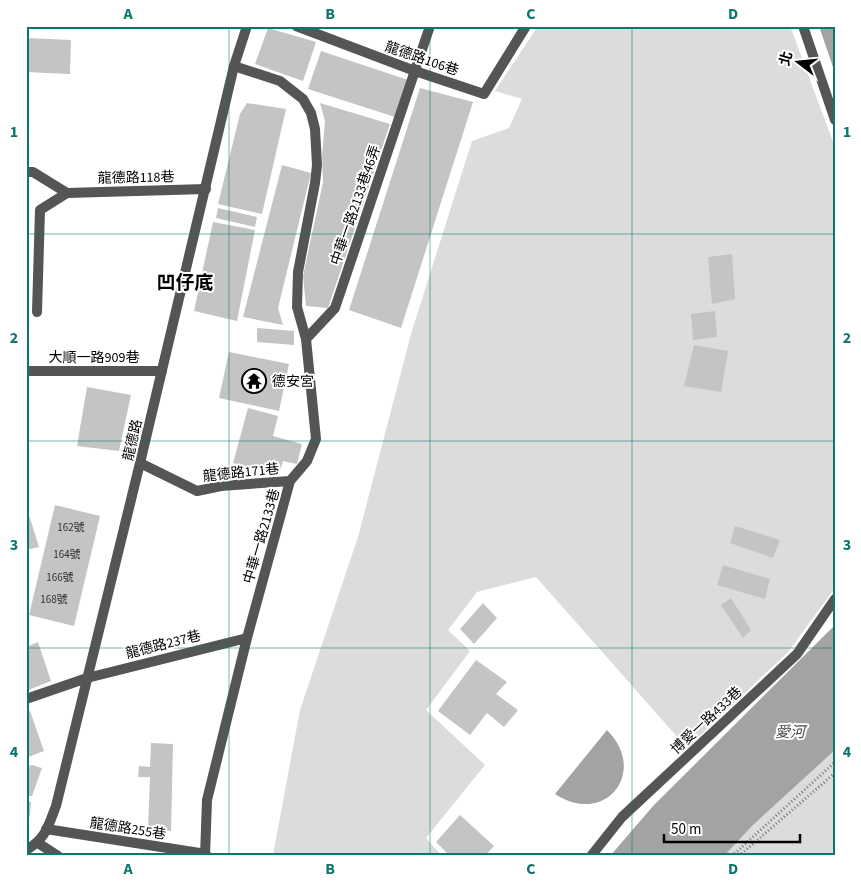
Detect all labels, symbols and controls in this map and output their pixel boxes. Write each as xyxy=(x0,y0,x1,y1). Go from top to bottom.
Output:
text: A xyxy=(122,3,133,25)
text: B xyxy=(325,3,335,25)
text: C xyxy=(526,3,536,25)
text: D xyxy=(728,3,738,25)
street label: 龍德路106巷 xyxy=(382,37,461,81)
north arrow xyxy=(774,38,824,88)
text: 北 xyxy=(775,49,798,68)
text: 1 xyxy=(10,121,18,143)
text: 1 xyxy=(843,121,851,143)
street label: 中華一路2133巷46弄 xyxy=(326,143,386,268)
street label: 龍德路118巷 xyxy=(97,167,175,189)
district label: 凹仔底 xyxy=(156,270,214,297)
text: 2 xyxy=(10,327,18,349)
text: 2 xyxy=(843,327,851,349)
street label: 大順一路909巷 xyxy=(49,348,139,368)
temple icon: 德安宮 xyxy=(241,368,267,394)
place label: 德安宮 xyxy=(272,372,314,392)
street label: 龍德路 xyxy=(119,418,147,463)
street label: 龍德路171巷 xyxy=(202,459,280,487)
street label: 中華一路2133巷 xyxy=(239,486,285,586)
house number: 162號 xyxy=(57,520,85,535)
text: 3 xyxy=(10,534,18,556)
text: 3 xyxy=(843,534,851,556)
house number: 164號 xyxy=(53,547,81,562)
house number: 166號 xyxy=(46,570,74,585)
house number: 168號 xyxy=(40,592,68,607)
street label: 龍德路237巷 xyxy=(124,626,203,664)
street label: 博愛一路433巷 xyxy=(667,682,747,759)
water label: 愛河 xyxy=(775,722,808,743)
text: 4 xyxy=(10,741,19,763)
text: 4 xyxy=(843,741,852,763)
scale bar xyxy=(664,812,800,844)
street label: 龍德路255巷 xyxy=(88,813,167,845)
text: 50 m xyxy=(671,819,701,840)
text: A xyxy=(122,858,133,880)
text: B xyxy=(325,858,335,880)
text: C xyxy=(526,858,536,880)
text: D xyxy=(728,858,738,880)

